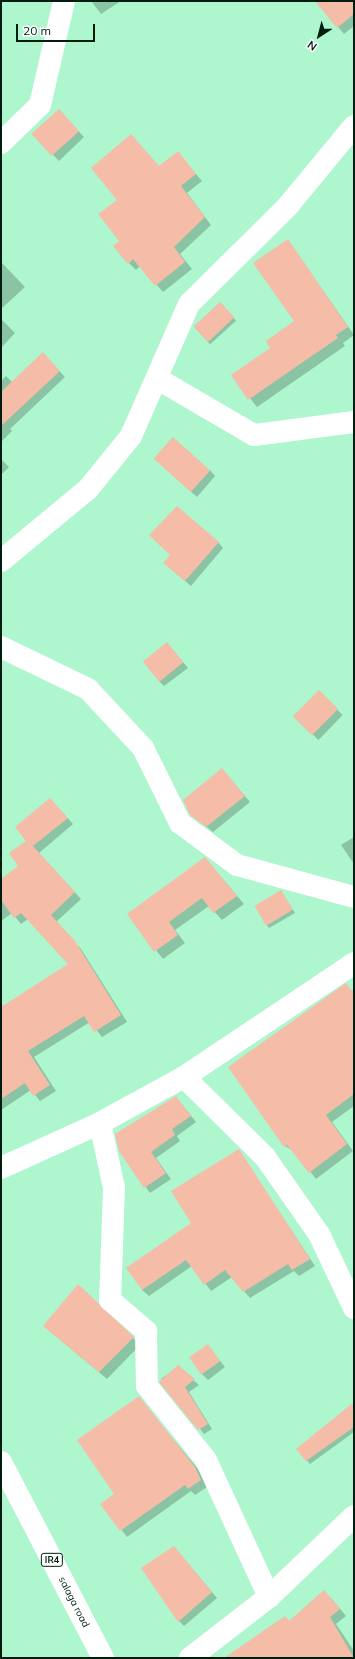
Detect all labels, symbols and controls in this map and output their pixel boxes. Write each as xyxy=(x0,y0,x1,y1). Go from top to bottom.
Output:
scale bar xyxy=(18,16,97,42)
north arrow xyxy=(299,16,339,56)
text: 20 m xyxy=(23,23,51,38)
text: N xyxy=(304,38,319,54)
road number: IR4 xyxy=(40,1553,64,1567)
street label: salaga road xyxy=(56,1575,92,1629)

